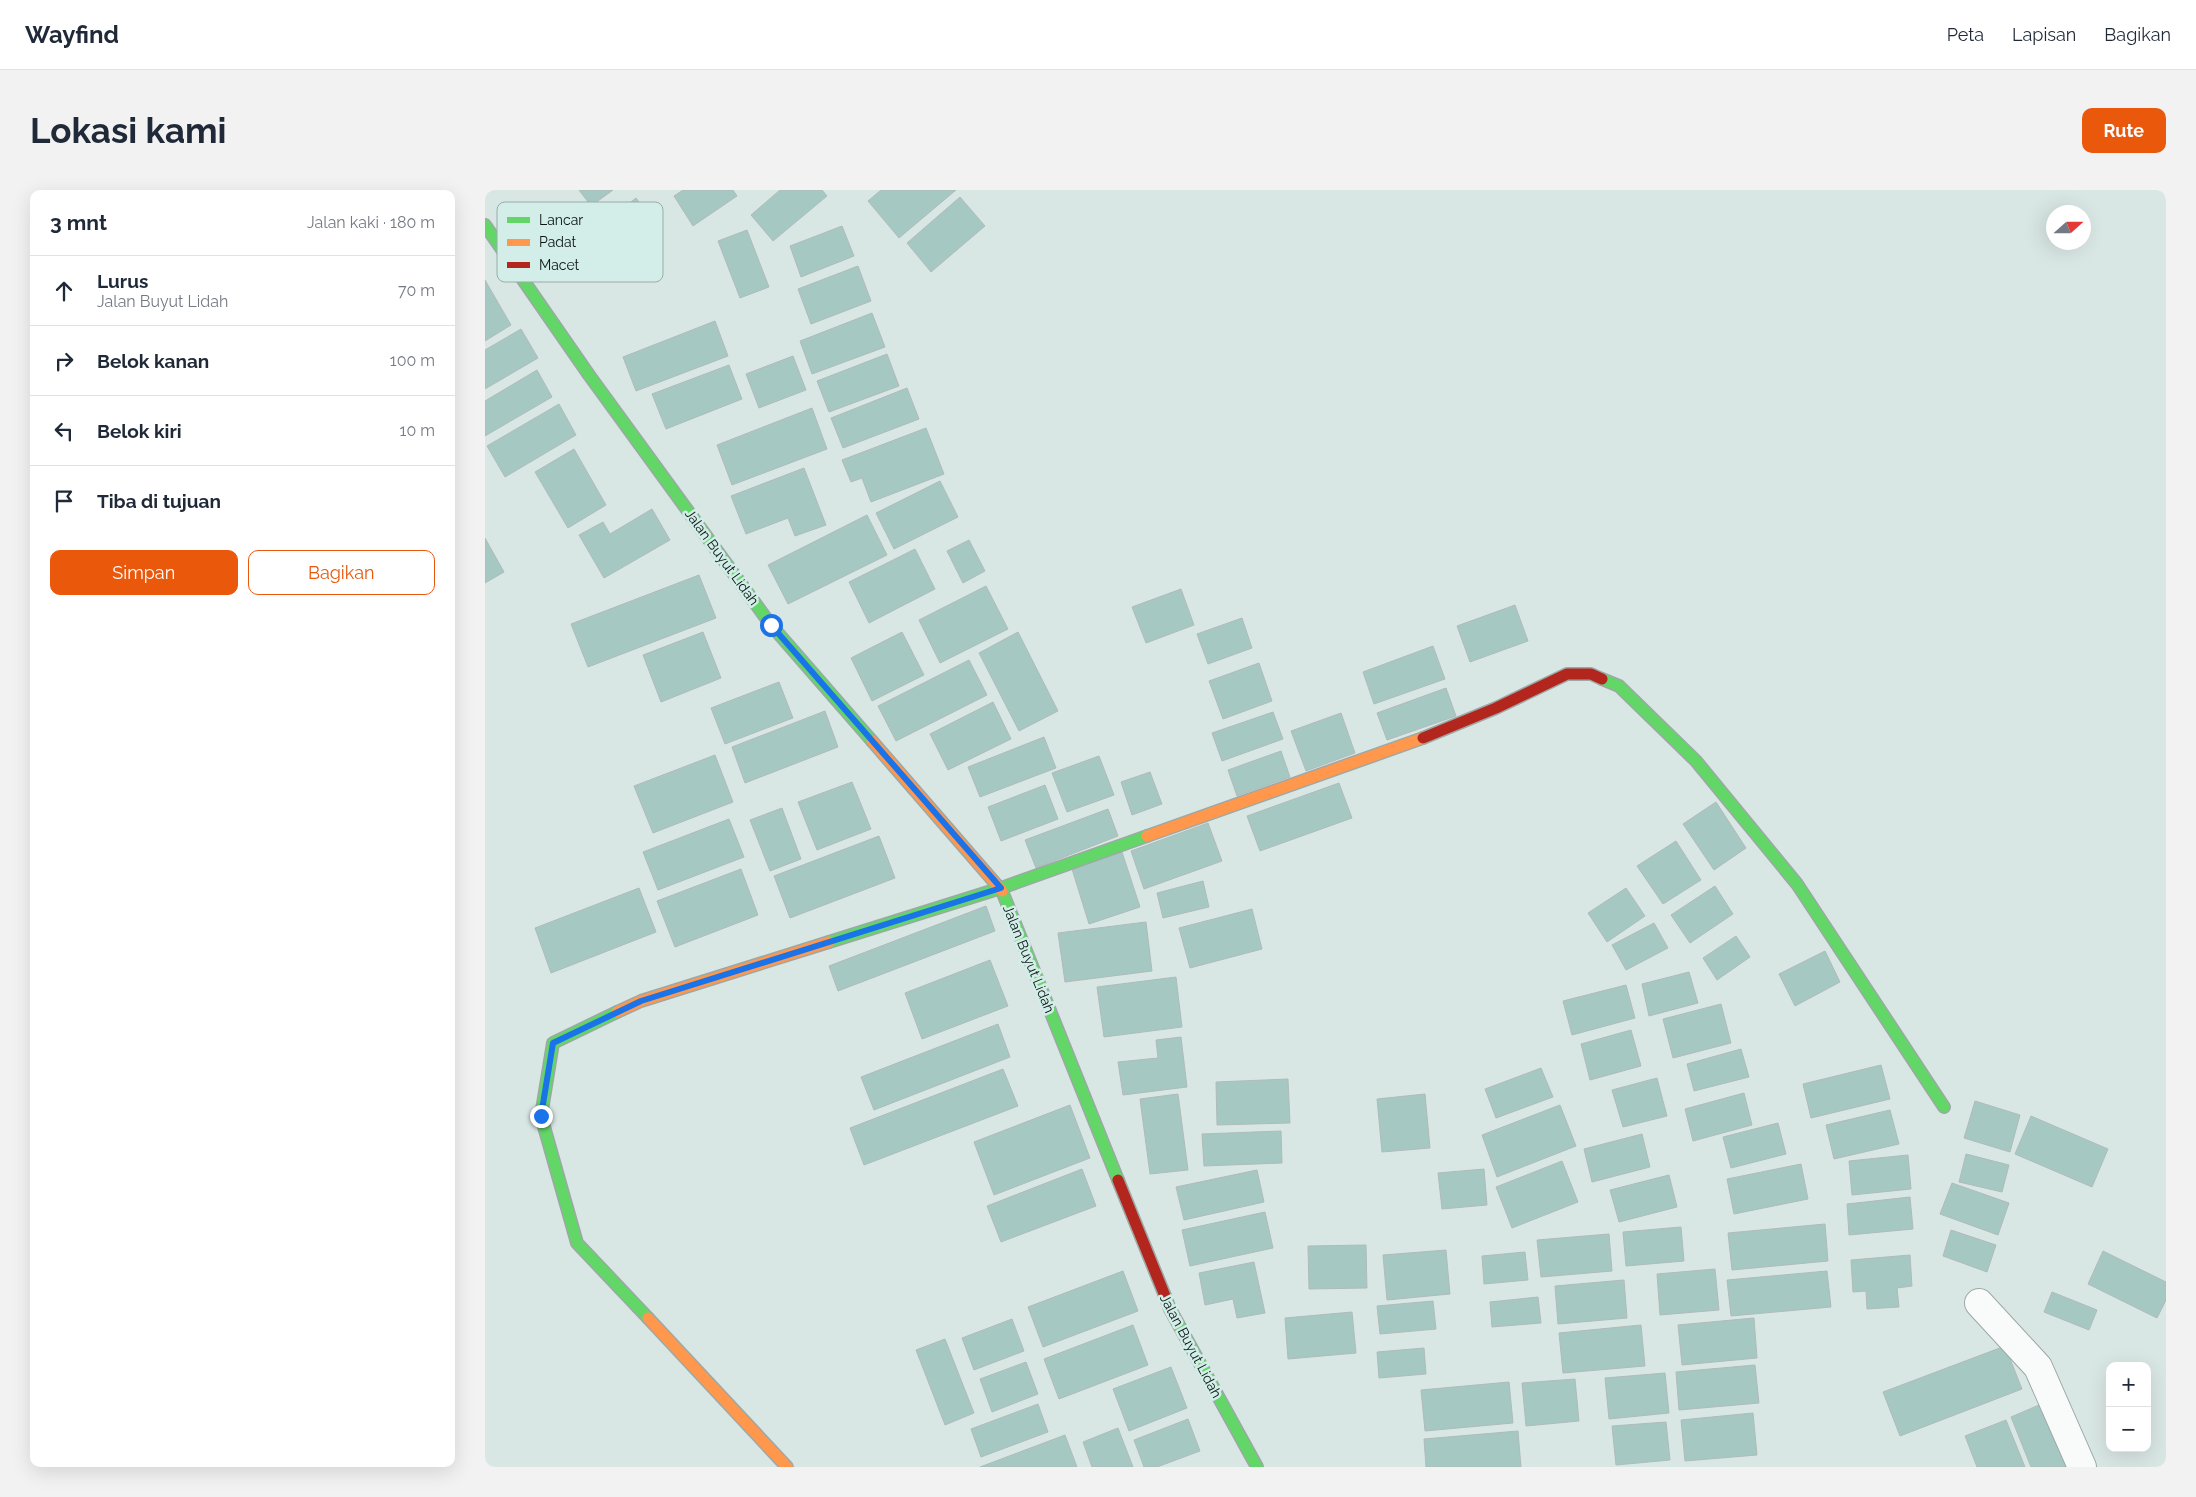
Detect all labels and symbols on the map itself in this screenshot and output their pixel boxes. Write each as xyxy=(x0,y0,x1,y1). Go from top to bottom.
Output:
legend xyxy=(497,202,663,282)
north arrow xyxy=(2046,205,2091,250)
text: Lancar xyxy=(539,212,583,228)
text: Padat xyxy=(539,234,577,250)
text: Macet xyxy=(539,257,580,273)
street label: Jalan Buyut Lidah xyxy=(682,506,762,608)
route start xyxy=(760,614,783,637)
street label: Jalan Buyut Lidah xyxy=(1000,903,1058,1015)
route end xyxy=(530,1105,553,1128)
street label: Jalan Buyut Lidah xyxy=(1157,1292,1225,1400)

